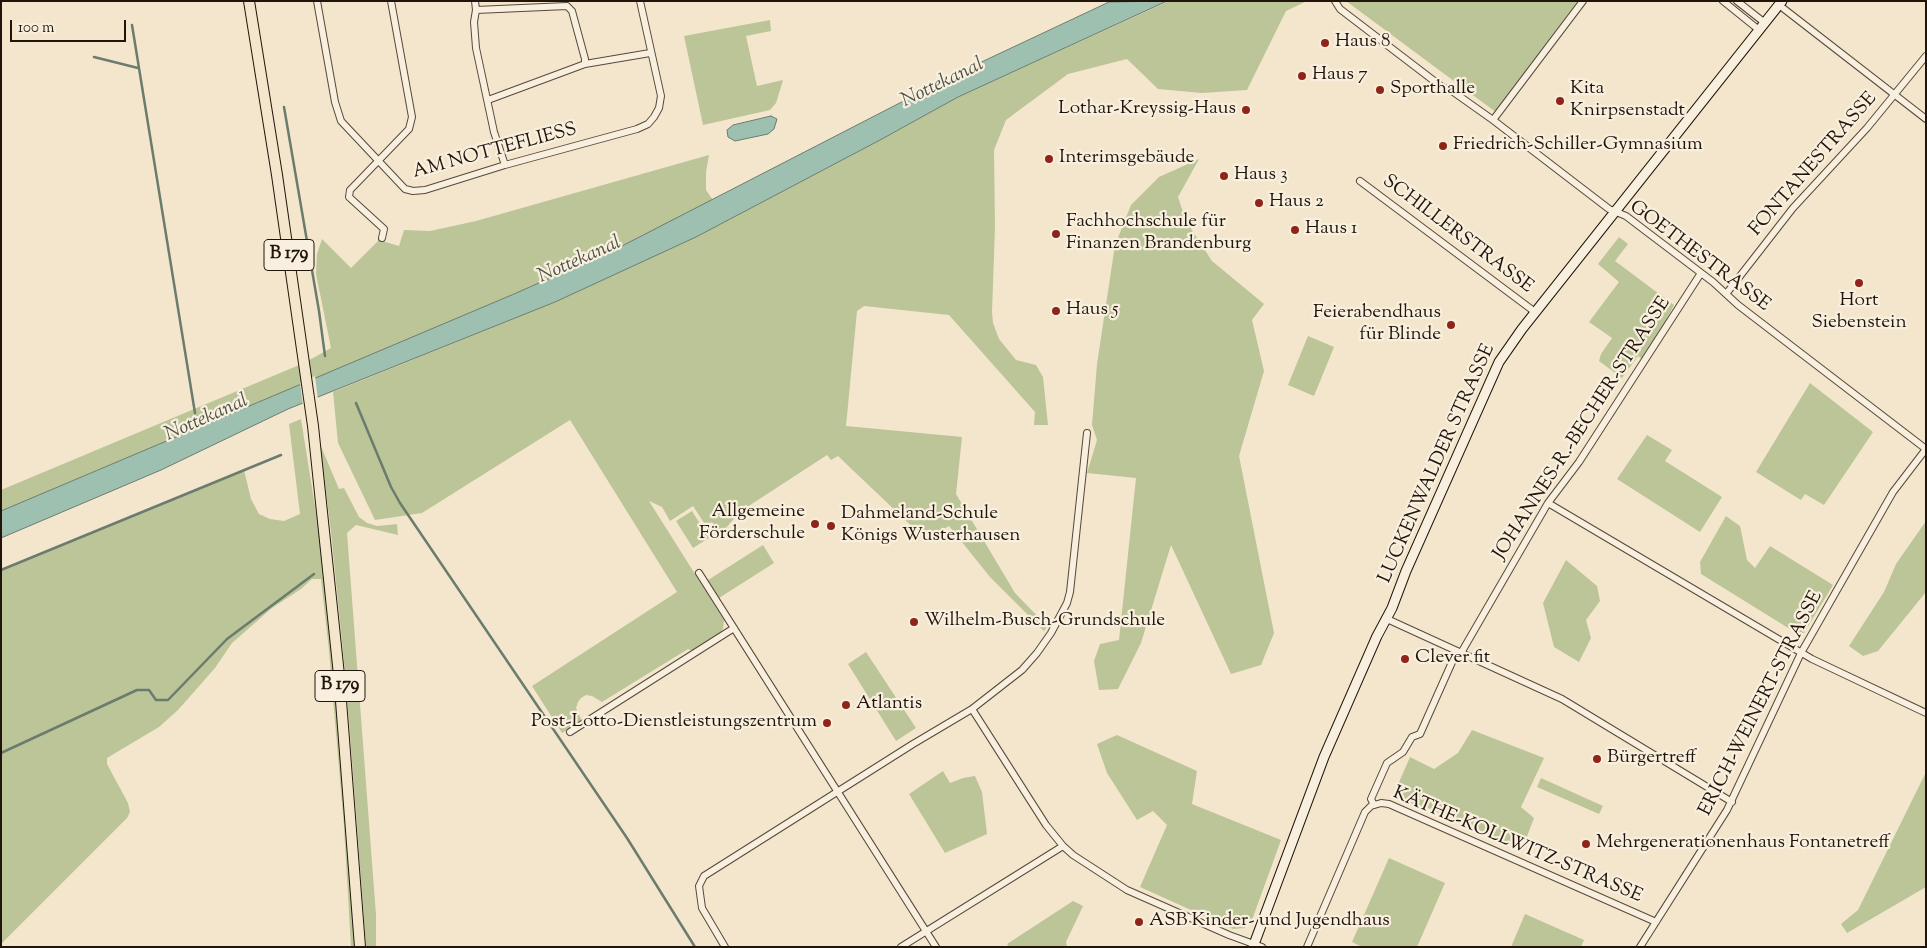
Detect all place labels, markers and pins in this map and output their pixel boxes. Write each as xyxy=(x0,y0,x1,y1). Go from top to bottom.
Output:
place label: Haus 8 xyxy=(1335,32,1390,54)
marker: Haus 8 xyxy=(1319,37,1331,49)
place label: Haus 7 xyxy=(1312,65,1367,87)
marker: Haus 7 xyxy=(1296,70,1308,82)
place label: Sporthalle xyxy=(1390,79,1475,101)
place label: Kita Knirpsenstadt xyxy=(1570,79,1685,123)
marker: Sporthalle xyxy=(1374,84,1386,96)
marker: Kita Knirpsenstadt xyxy=(1554,95,1566,107)
place label: Lothar-Kreyssig-Haus xyxy=(1058,99,1236,121)
marker: Lothar-Kreyssig-Haus xyxy=(1240,104,1252,116)
place label: Friedrich-Schiller-Gymnasium xyxy=(1453,135,1703,157)
marker: Friedrich-Schiller-Gymnasium xyxy=(1437,140,1449,152)
place label: Interimsgebäude xyxy=(1059,148,1194,170)
marker: Interimsgebäude xyxy=(1043,153,1055,165)
place label: Haus 3 xyxy=(1234,165,1288,187)
marker: Haus 3 xyxy=(1218,170,1230,182)
place label: Haus 2 xyxy=(1269,192,1324,214)
marker: Haus 2 xyxy=(1253,197,1265,209)
place label: Fachhochschule für Finanzen Brandenburg xyxy=(1066,212,1251,256)
place label: Haus 1 xyxy=(1305,219,1357,241)
marker: Haus 1 xyxy=(1289,224,1301,236)
marker: Fachhochschule für Finanzen Brandenburg xyxy=(1050,228,1062,240)
marker: Hort Siebenstein xyxy=(1853,277,1865,289)
place label: Hort Siebenstein xyxy=(1811,291,1907,335)
place label: Haus 5 xyxy=(1066,300,1118,322)
place label: Feierabendhaus für Blinde xyxy=(1313,303,1441,347)
marker: Haus 5 xyxy=(1050,305,1062,317)
marker: Feierabendhaus für Blinde xyxy=(1445,319,1457,331)
place label: Allgemeine Förderschule xyxy=(699,502,805,546)
place label: Dahmeland-Schule Königs Wusterhausen xyxy=(841,504,1021,548)
marker: Allgemeine Förderschule xyxy=(809,518,821,530)
marker: Dahmeland-Schule Königs Wusterhausen xyxy=(825,520,837,532)
place label: Wilhelm-Busch-Grundschule xyxy=(924,611,1165,633)
marker: Wilhelm-Busch-Grundschule xyxy=(908,616,920,628)
place label: Clever fit xyxy=(1415,648,1490,670)
marker: Clever fit xyxy=(1399,653,1411,665)
place label: Atlantis xyxy=(856,694,922,716)
marker: Atlantis xyxy=(840,699,852,711)
place label: Post-Lotto-Dienstleistungszentrum xyxy=(531,712,817,734)
marker: Post-Lotto-Dienstleistungszentrum xyxy=(821,717,833,729)
place label: Bürgertreff xyxy=(1607,748,1696,770)
marker: Bürgertreff xyxy=(1591,753,1603,765)
place label: Mehrgenerationenhaus Fontanetreff xyxy=(1596,833,1890,855)
marker: Mehrgenerationenhaus Fontanetreff xyxy=(1580,838,1592,850)
place label: ASB Kinder- und Jugendhaus xyxy=(1149,911,1390,933)
marker: ASB Kinder- und Jugendhaus xyxy=(1133,916,1145,928)

